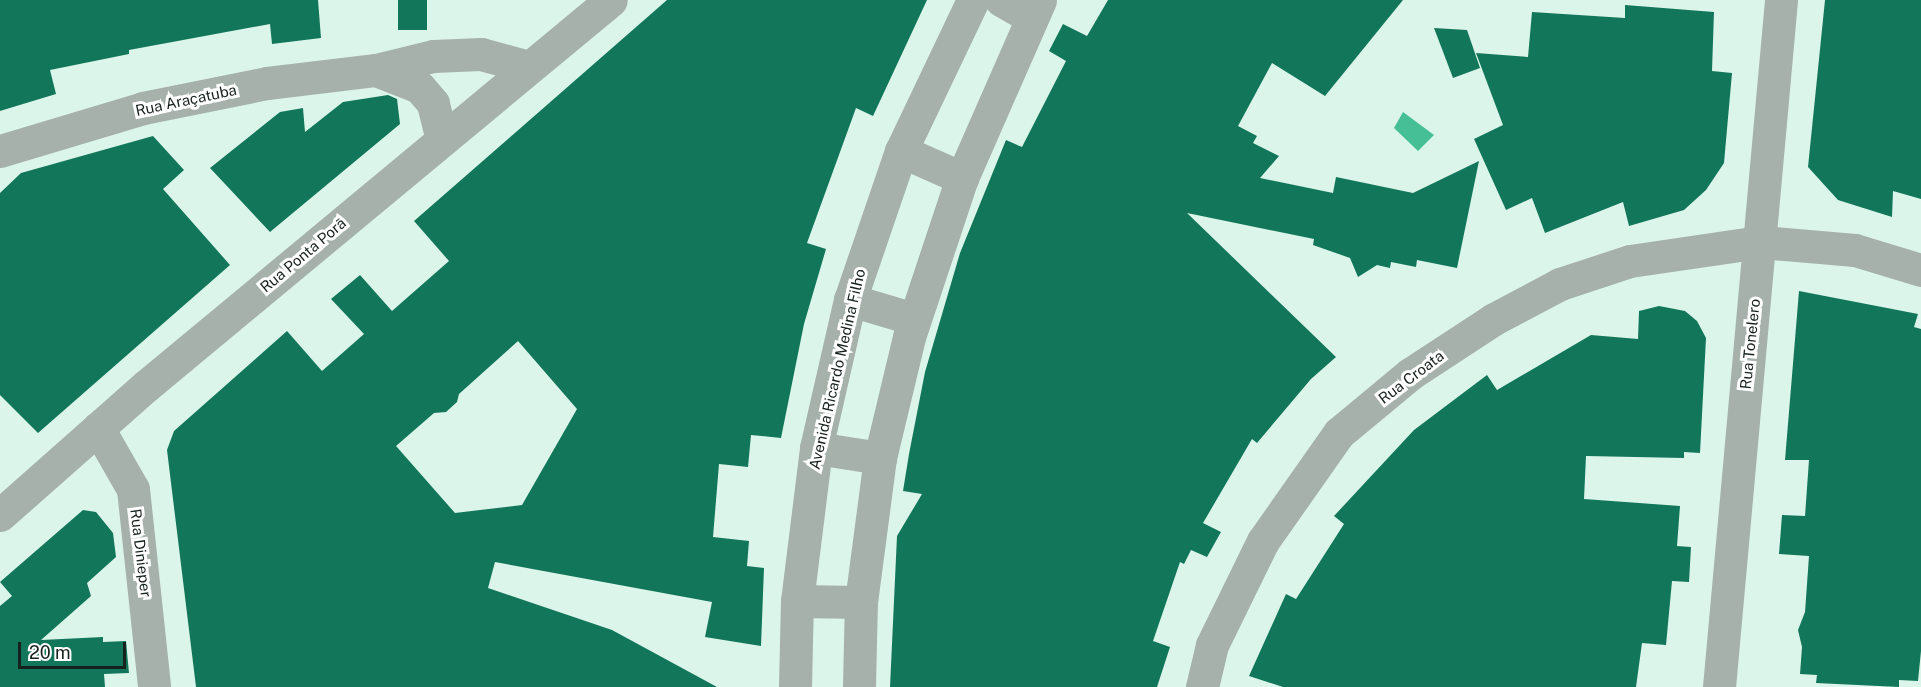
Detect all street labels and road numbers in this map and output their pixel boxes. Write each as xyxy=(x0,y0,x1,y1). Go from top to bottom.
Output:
street label: Rua Araçatuba xyxy=(134,80,238,120)
street label: Rua Ponta Porã xyxy=(256,214,350,296)
street label: Avenida Ricardo Medina Filho xyxy=(805,267,869,471)
street label: Rua Tonelero xyxy=(1736,298,1764,390)
street label: Rua Croata xyxy=(1375,347,1447,407)
street label: Rua Dinieper xyxy=(127,508,155,598)

